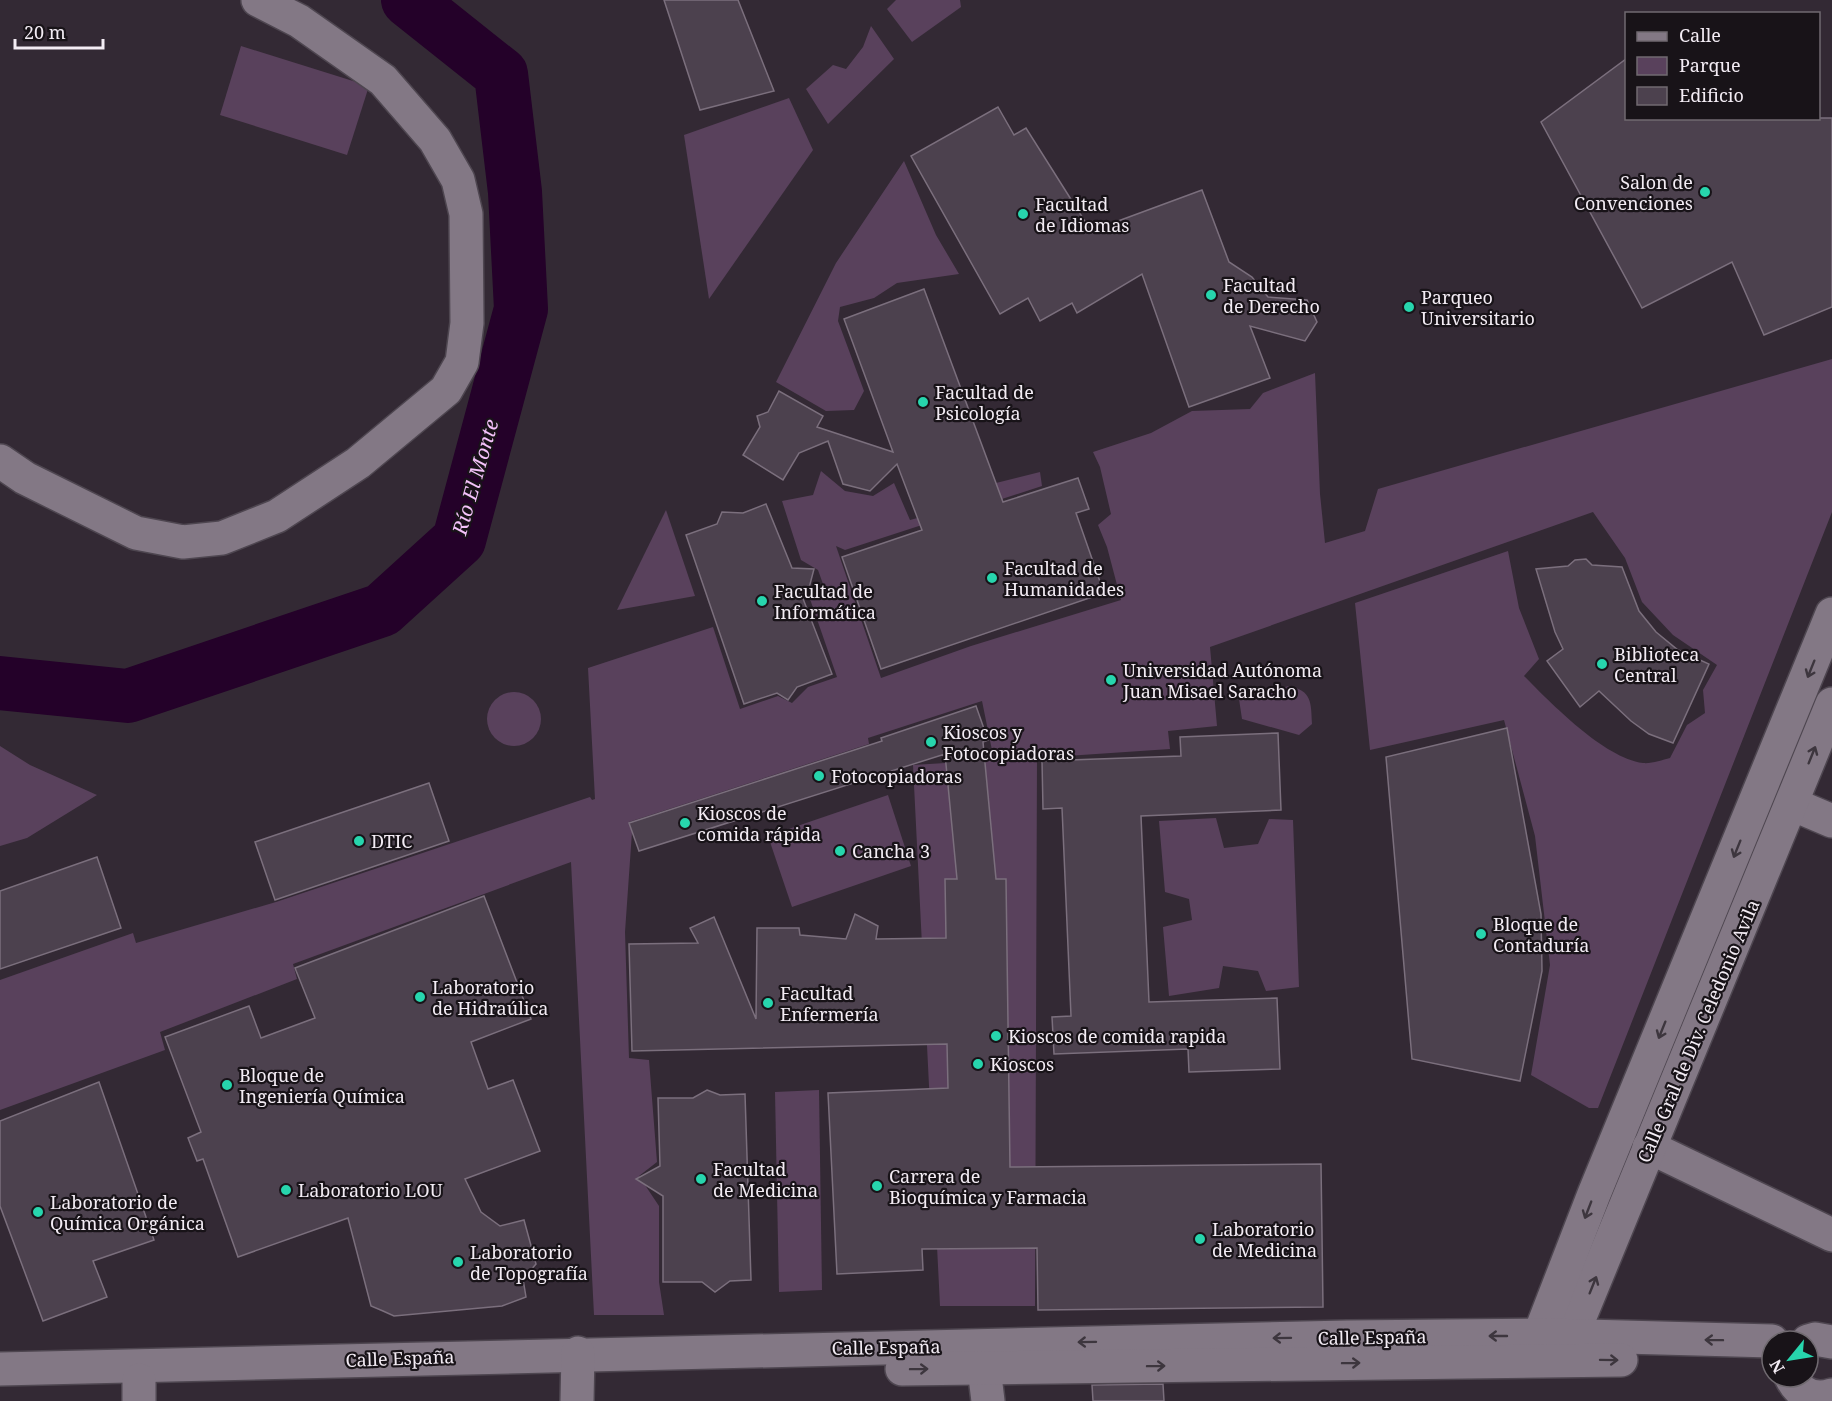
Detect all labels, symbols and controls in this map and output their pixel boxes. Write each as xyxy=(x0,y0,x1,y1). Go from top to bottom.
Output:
scale bar xyxy=(15,12,104,50)
legend xyxy=(1625,12,1820,120)
text: 20 m xyxy=(24,20,66,44)
text: Calle xyxy=(1679,23,1721,47)
text: Parque xyxy=(1679,53,1741,77)
text: Edificio xyxy=(1679,83,1744,107)
place label: Salon de Convenciones xyxy=(1574,170,1693,215)
marker: Salon de Convenciones xyxy=(1698,185,1712,199)
place label: Facultad de Idiomas xyxy=(1035,192,1129,237)
marker: Facultad de Idiomas xyxy=(1016,207,1030,221)
place label: Facultad de Derecho xyxy=(1223,273,1320,318)
place label: Parqueo Universitario xyxy=(1421,285,1535,330)
marker: Facultad de Derecho xyxy=(1204,288,1218,302)
marker: Parqueo Universitario xyxy=(1402,300,1416,314)
place label: Facultad de Psicología xyxy=(935,380,1034,425)
marker: Facultad de Psicología xyxy=(916,395,930,409)
water label: Río El Monte xyxy=(445,416,504,539)
place label: Facultad de Humanidades xyxy=(1004,556,1124,601)
marker: Facultad de Humanidades xyxy=(985,571,999,585)
place label: Facultad de Informática xyxy=(774,579,876,624)
marker: Facultad de Informática xyxy=(755,594,769,608)
place label: Biblioteca Central xyxy=(1614,642,1699,687)
marker: Biblioteca Central xyxy=(1595,657,1609,671)
place label: Universidad Autónoma Juan Misael Saracho xyxy=(1122,658,1322,703)
one-way arrow xyxy=(1805,659,1816,678)
marker: Universidad Autónoma Juan Misael Saracho xyxy=(1104,673,1118,687)
place label: Kioscos y Fotocopiadoras xyxy=(943,720,1074,765)
marker: Kioscos y Fotocopiadoras xyxy=(924,735,938,749)
one-way arrow xyxy=(1807,746,1818,765)
place label: Fotocopiadoras xyxy=(831,764,962,788)
marker: Fotocopiadoras xyxy=(812,769,826,783)
place label: Kioscos de comida rápida xyxy=(697,801,821,846)
marker: Kioscos de comida rápida xyxy=(678,816,692,830)
place label: DTIC xyxy=(371,829,412,853)
marker: DTIC xyxy=(352,834,366,848)
place label: Cancha 3 xyxy=(852,839,930,863)
one-way arrow xyxy=(1731,840,1742,858)
marker: Cancha 3 xyxy=(833,844,847,858)
street label: Calle Gral de Div. Celedonio Avila xyxy=(1632,896,1764,1166)
place label: Bloque de Contaduría xyxy=(1493,912,1589,957)
marker: Bloque de Contaduría xyxy=(1474,927,1488,941)
place label: Laboratorio de Hidraúlica xyxy=(432,975,548,1020)
place label: Facultad Enfermería xyxy=(780,981,879,1026)
marker: Laboratorio de Hidraúlica xyxy=(413,990,427,1004)
marker: Facultad Enfermería xyxy=(761,996,775,1010)
one-way arrow xyxy=(1656,1020,1667,1038)
place label: Kioscos de comida rapida xyxy=(1008,1024,1226,1048)
marker: Kioscos de comida rapida xyxy=(989,1029,1003,1043)
place label: Kioscos xyxy=(990,1052,1054,1076)
marker: Kioscos xyxy=(971,1057,985,1071)
place label: Bloque de Ingeniería Química xyxy=(239,1063,405,1108)
marker: Bloque de Ingeniería Química xyxy=(220,1078,234,1092)
place label: Facultad de Medicina xyxy=(713,1157,818,1202)
place label: Carrera de Bioquímica y Farmacia xyxy=(889,1164,1087,1209)
marker: Facultad de Medicina xyxy=(694,1172,708,1186)
place label: Laboratorio LOU xyxy=(298,1178,443,1202)
marker: Carrera de Bioquímica y Farmacia xyxy=(870,1179,884,1193)
marker: Laboratorio LOU xyxy=(279,1183,293,1197)
place label: Laboratorio de Química Orgánica xyxy=(50,1190,205,1235)
one-way arrow xyxy=(1582,1200,1593,1219)
marker: Laboratorio de Química Orgánica xyxy=(31,1205,45,1219)
place label: Laboratorio de Medicina xyxy=(1212,1217,1317,1262)
marker: Laboratorio de Medicina xyxy=(1193,1232,1207,1246)
place label: Laboratorio de Topografía xyxy=(470,1240,588,1285)
marker: Laboratorio de Topografía xyxy=(451,1255,465,1269)
one-way arrow xyxy=(1588,1276,1599,1294)
street label: Calle España xyxy=(1317,1324,1427,1350)
north arrow xyxy=(1760,1329,1820,1389)
one-way arrow xyxy=(1488,1330,1508,1342)
one-way arrow xyxy=(1272,1333,1292,1344)
street label: Calle España xyxy=(831,1334,941,1360)
one-way arrow xyxy=(1704,1334,1724,1345)
one-way arrow xyxy=(1077,1337,1097,1348)
street label: Calle España xyxy=(345,1344,455,1372)
one-way arrow xyxy=(1599,1354,1619,1366)
text: N xyxy=(1764,1355,1790,1377)
one-way arrow xyxy=(1341,1357,1361,1369)
one-way arrow xyxy=(1146,1360,1166,1371)
one-way arrow xyxy=(909,1363,929,1375)

